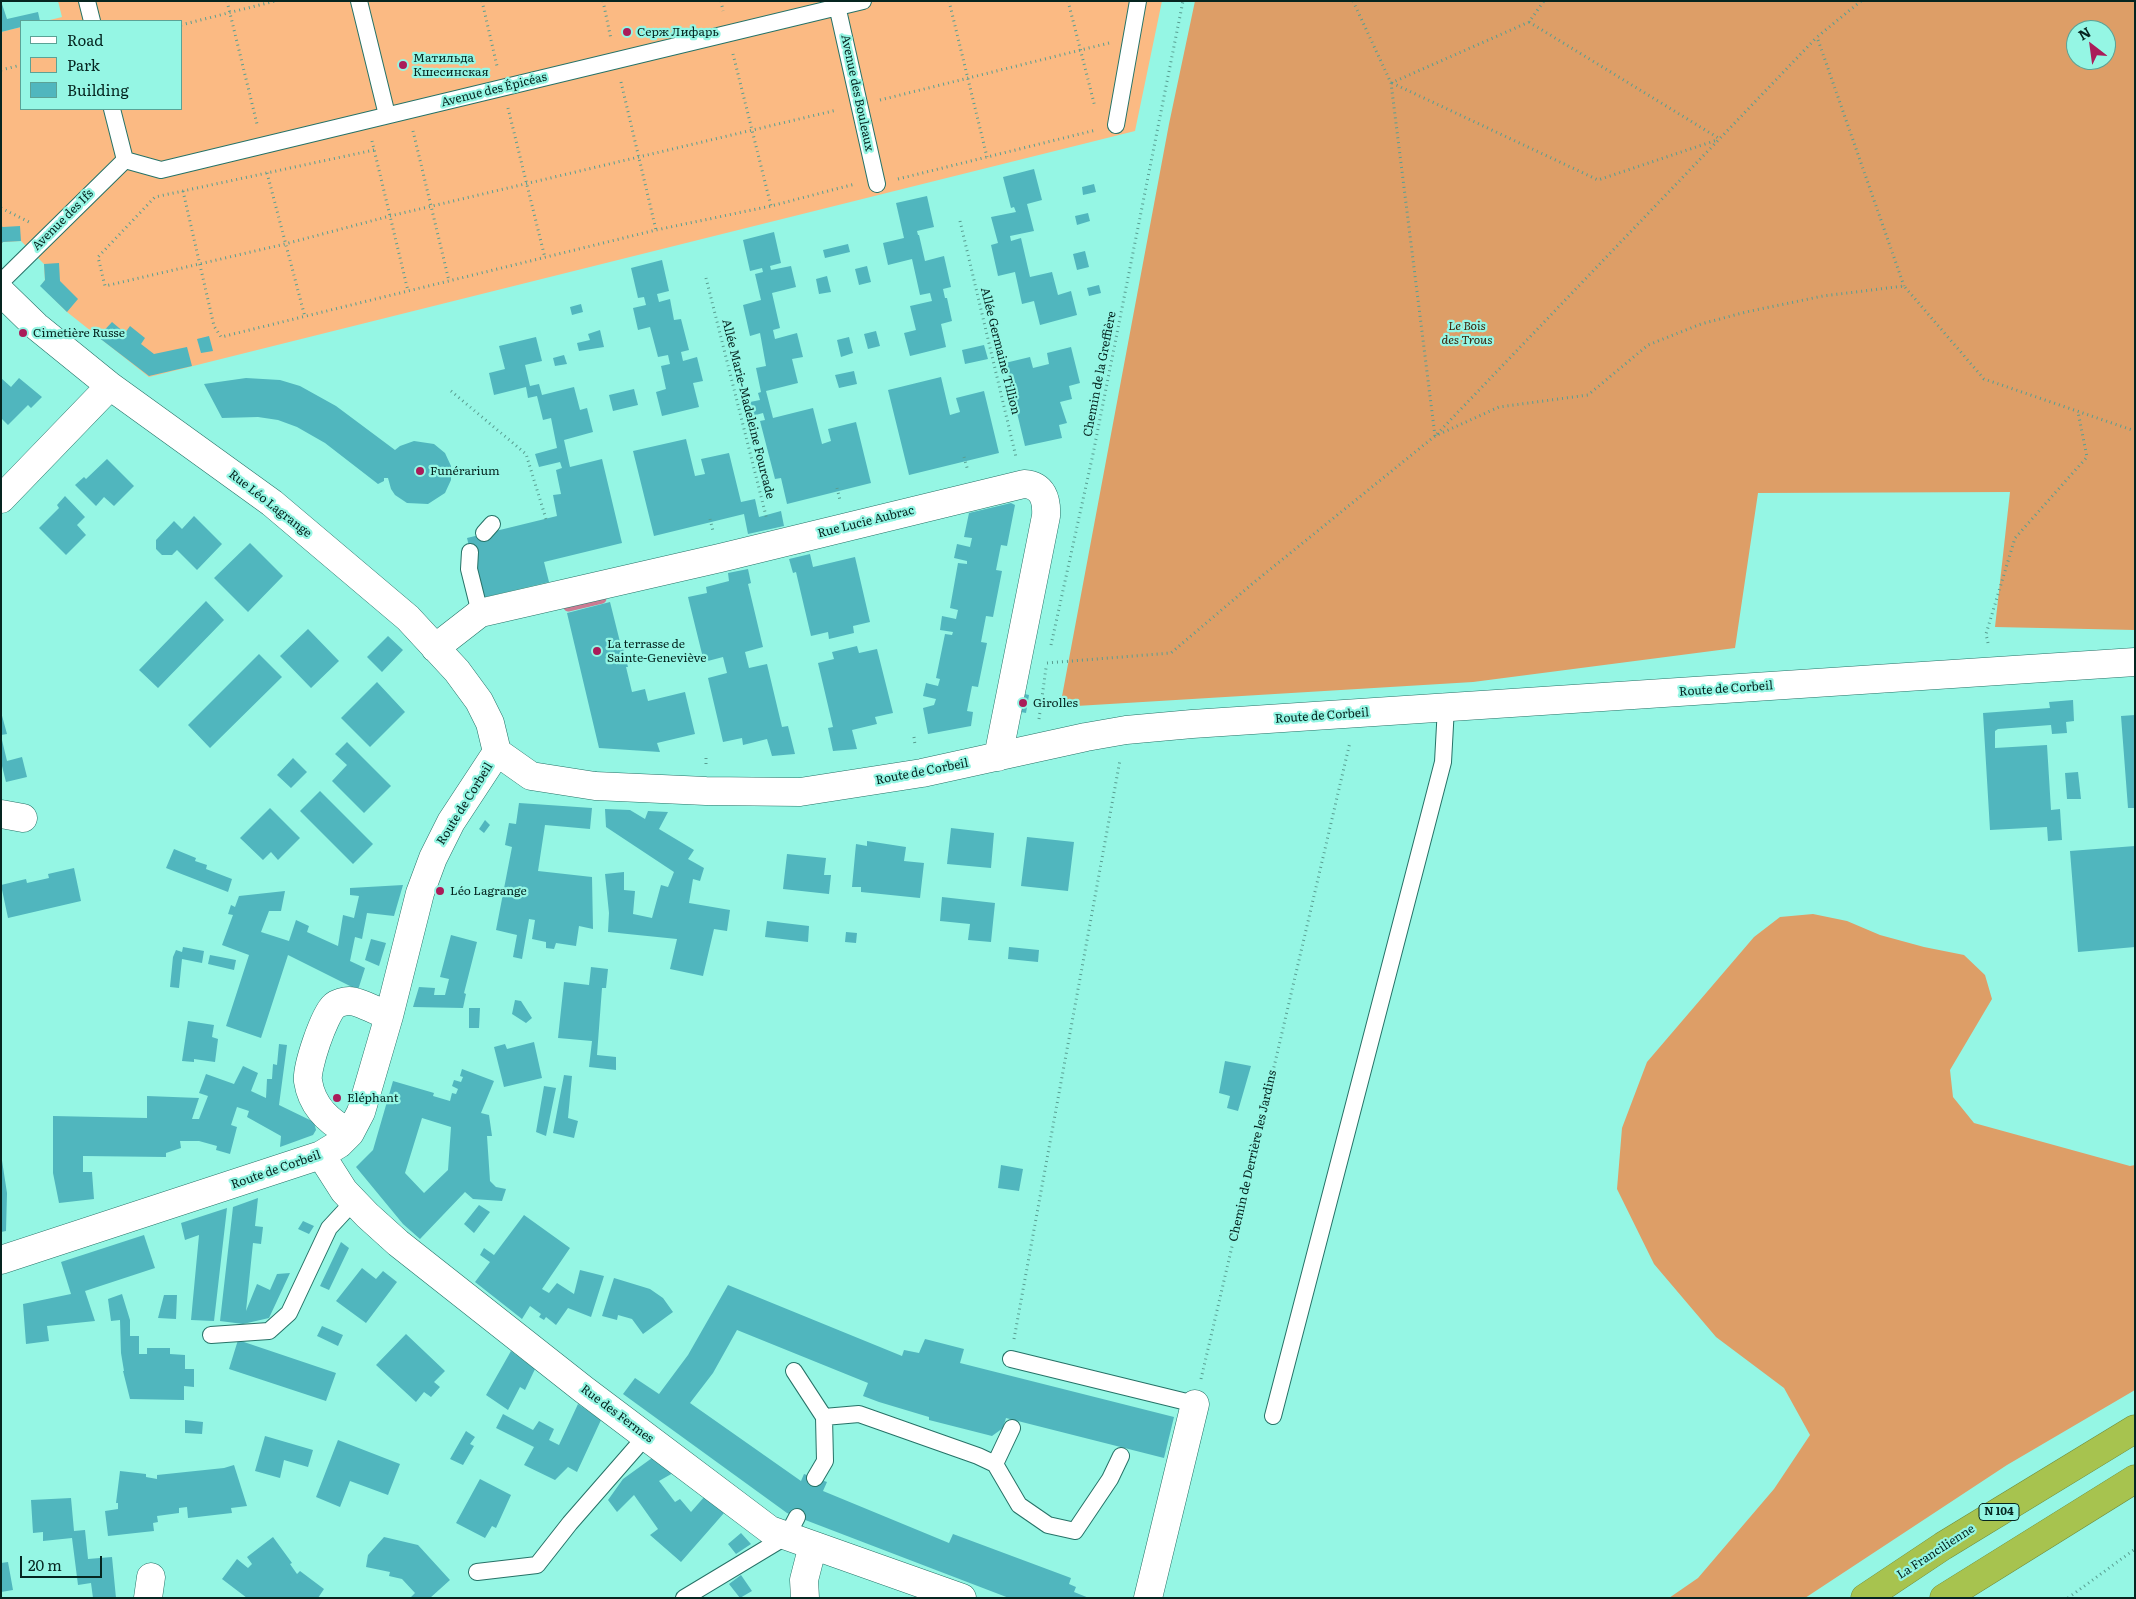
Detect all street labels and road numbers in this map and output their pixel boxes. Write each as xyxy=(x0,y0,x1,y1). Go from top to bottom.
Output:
street label: Avenue des Bouleaux xyxy=(838,33,876,153)
street label: Avenue des Épicéas xyxy=(440,70,548,110)
street label: Avenue des Ifs xyxy=(29,186,97,254)
street label: Allée Germaine Tillion xyxy=(977,286,1023,416)
street label: Chemin de la Greffière xyxy=(1081,310,1119,438)
street label: Allée Marie-Madeleine Fourcade xyxy=(719,318,777,500)
street label: Rue Léo Lagrange xyxy=(226,467,314,541)
street label: Rue Lucie Aubrac xyxy=(816,503,916,541)
street label: Route de Corbeil xyxy=(1679,679,1773,699)
street label: Route de Corbeil xyxy=(1275,706,1369,726)
street label: Route de Corbeil xyxy=(874,756,970,788)
street label: Route de Corbeil xyxy=(434,760,496,848)
street label: Chemin de Derrière les Jardins xyxy=(1226,1069,1280,1243)
street label: Route de Corbeil xyxy=(229,1148,323,1192)
street label: Rue des Fermes xyxy=(578,1382,656,1446)
road number: N 104 xyxy=(1979,1504,2019,1520)
street label: La Francilienne xyxy=(1895,1522,1977,1582)

